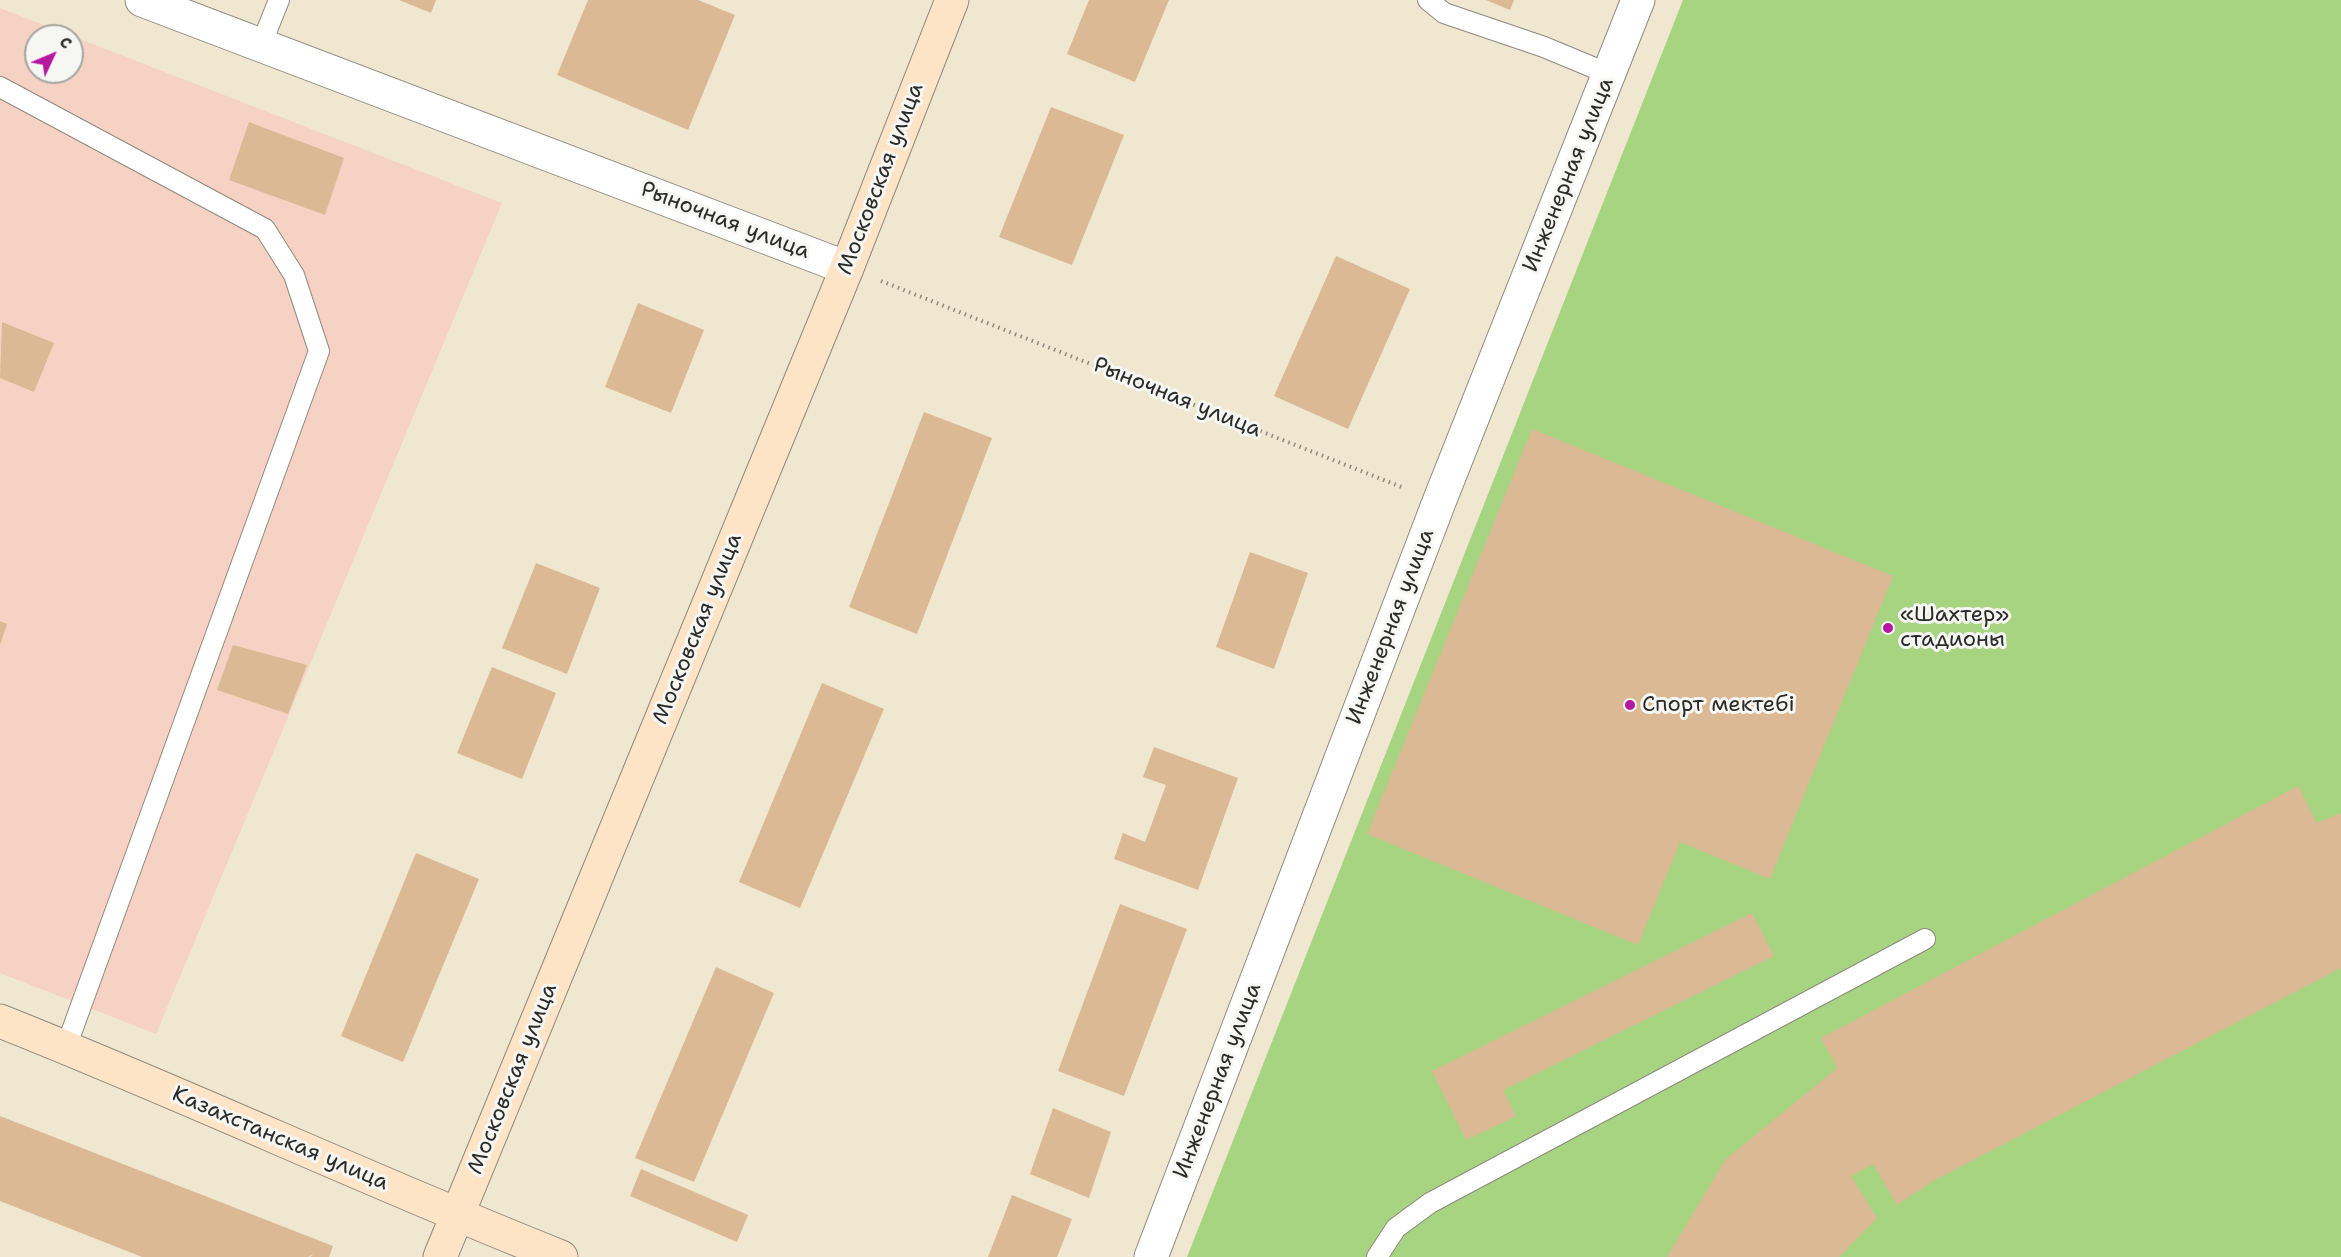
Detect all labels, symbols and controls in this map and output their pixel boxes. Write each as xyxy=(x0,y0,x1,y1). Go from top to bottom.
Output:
north arrow xyxy=(24,24,84,84)
text: С xyxy=(55,32,77,53)
street label: Инженерная улица xyxy=(1518,74,1620,276)
street label: Московская улица xyxy=(832,79,930,279)
street label: Рыночная улица xyxy=(637,177,813,265)
street label: Рыночная улица xyxy=(1089,352,1265,444)
street label: Инженерная улица xyxy=(1342,525,1440,729)
street label: Московская улица xyxy=(648,530,748,728)
place label: «Шахтер» стадионы xyxy=(1900,602,2009,654)
marker: «Шахтер» стадионы xyxy=(1881,621,1895,635)
place label: Спорт мектебі xyxy=(1642,692,1795,718)
marker: Спорт мектебі xyxy=(1623,698,1637,712)
street label: Инженерная улица xyxy=(1169,979,1267,1183)
street label: Московская улица xyxy=(463,980,563,1178)
street label: Казахстанская улица xyxy=(168,1081,392,1197)

